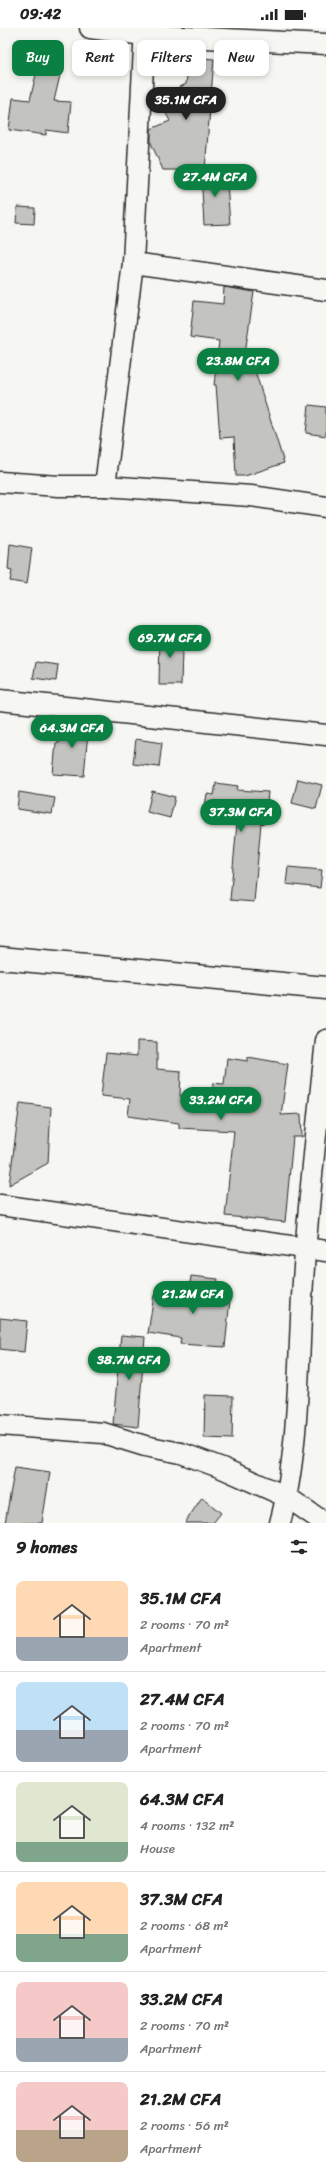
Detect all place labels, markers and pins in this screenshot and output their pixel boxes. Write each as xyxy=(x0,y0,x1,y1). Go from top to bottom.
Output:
pin: 35.1M CFA xyxy=(140,87,232,121)
pin: 27.4M CFA xyxy=(169,164,261,198)
pin: 23.8M CFA xyxy=(192,348,284,382)
pin: 69.7M CFA xyxy=(124,625,216,659)
pin: 64.3M CFA xyxy=(26,715,118,749)
pin: 37.3M CFA xyxy=(195,799,287,833)
pin: 33.2M CFA xyxy=(175,1087,267,1121)
pin: 21.2M CFA xyxy=(147,1281,239,1315)
pin: 38.7M CFA xyxy=(83,1347,175,1381)

